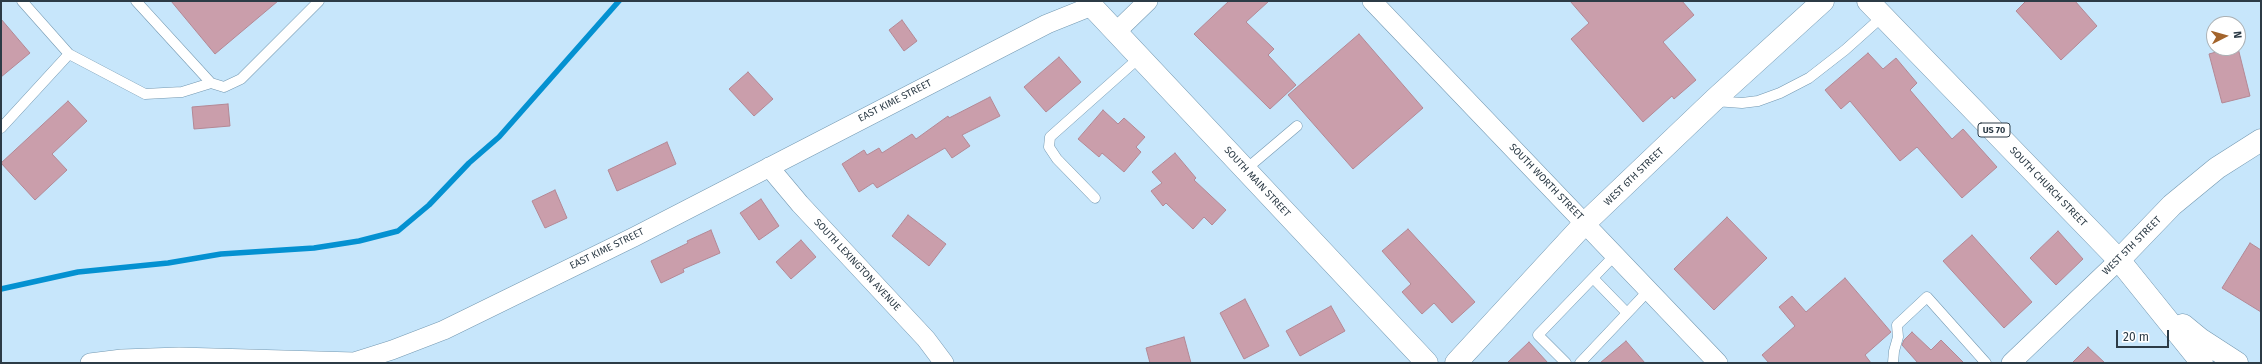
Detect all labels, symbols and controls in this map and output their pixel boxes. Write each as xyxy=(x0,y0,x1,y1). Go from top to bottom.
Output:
north arrow xyxy=(2206,16,2246,56)
text: N xyxy=(2231,30,2244,39)
street label: EAST KIME STREET xyxy=(856,77,934,125)
road number: US 70 xyxy=(1978,123,2010,137)
street label: SOUTH WORTH STREET xyxy=(1506,141,1586,223)
street label: SOUTH MAIN STREET xyxy=(1221,144,1293,220)
street label: WEST 6TH STREET xyxy=(1602,145,1666,209)
street label: SOUTH CHURCH STREET xyxy=(2007,145,2089,229)
street label: WEST 5TH STREET xyxy=(2100,214,2164,278)
street label: SOUTH LEXINGTON AVENUE xyxy=(811,216,903,314)
street label: EAST KIME STREET xyxy=(568,226,646,272)
scale bar xyxy=(2118,322,2171,348)
text: 20 m xyxy=(2123,330,2149,344)

